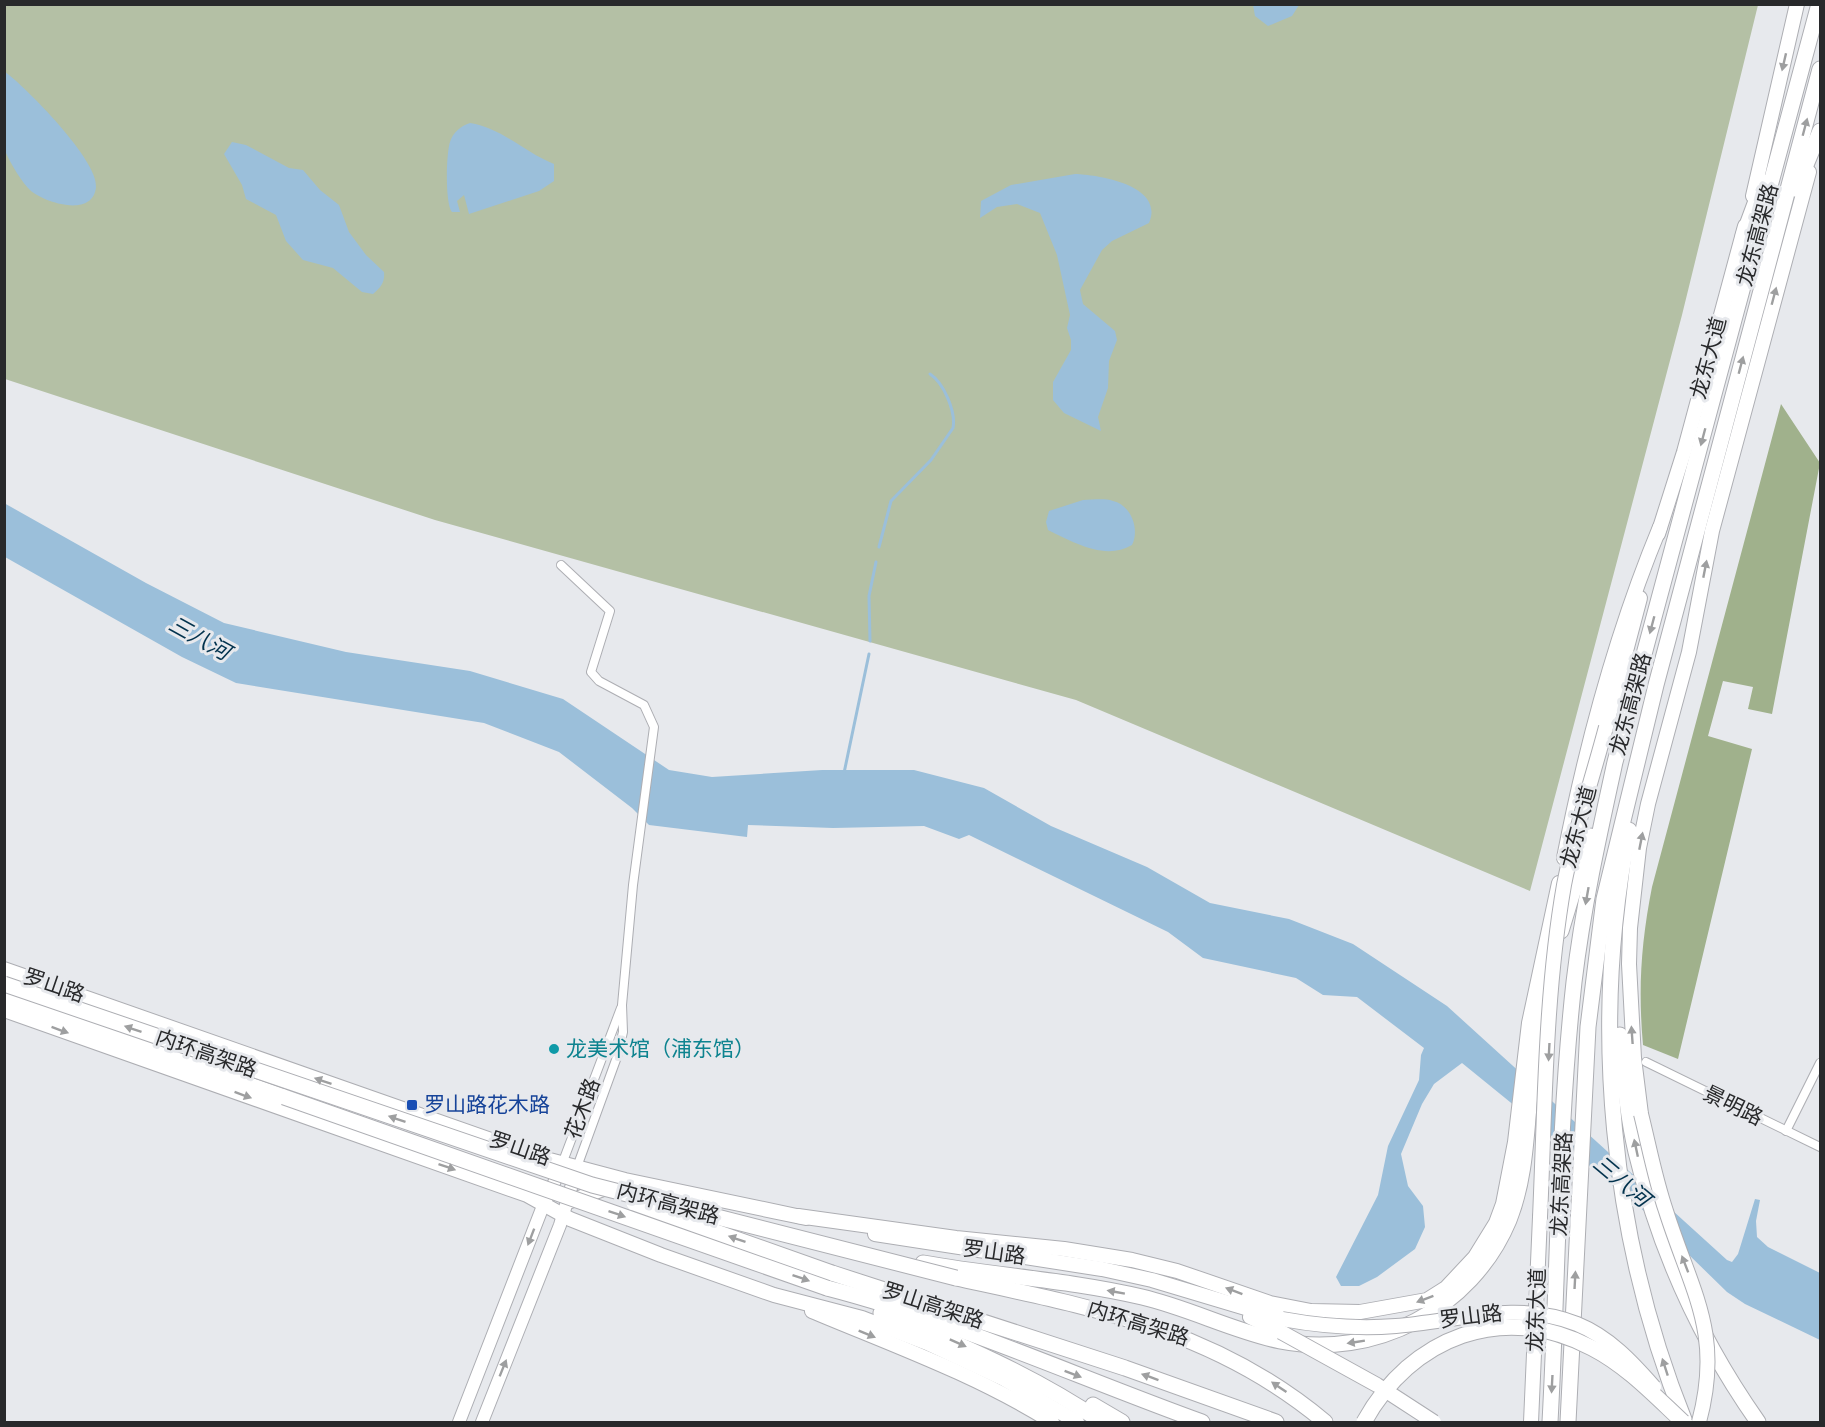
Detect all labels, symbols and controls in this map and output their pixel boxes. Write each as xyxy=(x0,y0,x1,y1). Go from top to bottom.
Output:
one-way arrow xyxy=(1779,52,1789,71)
one-way arrow xyxy=(1801,118,1810,136)
street label: 龙东高架路 xyxy=(1732,181,1784,289)
one-way arrow xyxy=(1770,287,1780,305)
street label: 龙东大道 xyxy=(1686,314,1732,402)
one-way arrow xyxy=(1737,356,1746,374)
one-way arrow xyxy=(1698,427,1708,446)
one-way arrow xyxy=(1701,560,1710,579)
water label: 三八河 xyxy=(164,611,238,669)
one-way arrow xyxy=(1647,616,1657,634)
street label: 龙东高架路 xyxy=(1605,650,1657,758)
street label: 龙东大道 xyxy=(1556,783,1602,871)
one-way arrow xyxy=(1637,831,1646,850)
one-way arrow xyxy=(1582,887,1591,906)
street label: 罗山路 xyxy=(20,964,88,1008)
one-way arrow xyxy=(124,1023,142,1033)
one-way arrow xyxy=(51,1025,69,1035)
street label: 内环高架路 xyxy=(152,1025,260,1083)
one-way arrow xyxy=(1627,1025,1637,1044)
place label: 龙美术馆（浦东馆） xyxy=(566,1037,755,1062)
marker: 龙美术馆（浦东馆） xyxy=(547,1042,561,1056)
one-way arrow xyxy=(1544,1043,1553,1062)
one-way arrow xyxy=(314,1075,332,1085)
street label: 花木路 xyxy=(560,1075,606,1143)
street label: 景明路 xyxy=(1699,1081,1767,1131)
one-way arrow xyxy=(235,1090,253,1100)
place label: 罗山路花木路 xyxy=(424,1093,550,1118)
marker: 罗山路花木路 xyxy=(405,1098,419,1112)
one-way arrow xyxy=(388,1114,406,1124)
street label: 罗山路 xyxy=(486,1127,554,1171)
street label: 龙东高架路 xyxy=(1547,1131,1577,1237)
one-way arrow xyxy=(1630,1139,1640,1157)
water label: 三八河 xyxy=(1587,1150,1658,1216)
one-way arrow xyxy=(438,1162,456,1172)
street label: 内环高架路 xyxy=(614,1178,722,1230)
one-way arrow xyxy=(608,1210,626,1220)
one-way arrow xyxy=(526,1228,535,1246)
one-way arrow xyxy=(728,1234,746,1244)
street label: 罗山路 xyxy=(961,1236,1027,1270)
one-way arrow xyxy=(1680,1255,1689,1273)
street label: 龙东大道 xyxy=(1523,1268,1551,1352)
one-way arrow xyxy=(1570,1271,1579,1290)
one-way arrow xyxy=(792,1274,810,1284)
street label: 罗山高架路 xyxy=(879,1278,987,1334)
one-way arrow xyxy=(1225,1285,1243,1295)
one-way arrow xyxy=(1106,1287,1125,1296)
one-way arrow xyxy=(1415,1295,1433,1305)
street label: 内环高架路 xyxy=(1084,1297,1192,1351)
street label: 罗山路 xyxy=(1438,1301,1504,1333)
one-way arrow xyxy=(858,1329,876,1339)
one-way arrow xyxy=(1347,1338,1366,1347)
one-way arrow xyxy=(949,1339,966,1348)
one-way arrow xyxy=(1660,1358,1670,1376)
one-way arrow xyxy=(499,1359,508,1377)
one-way arrow xyxy=(1064,1370,1082,1380)
one-way arrow xyxy=(1141,1372,1159,1382)
one-way arrow xyxy=(1547,1374,1556,1393)
one-way arrow xyxy=(1270,1382,1287,1393)

